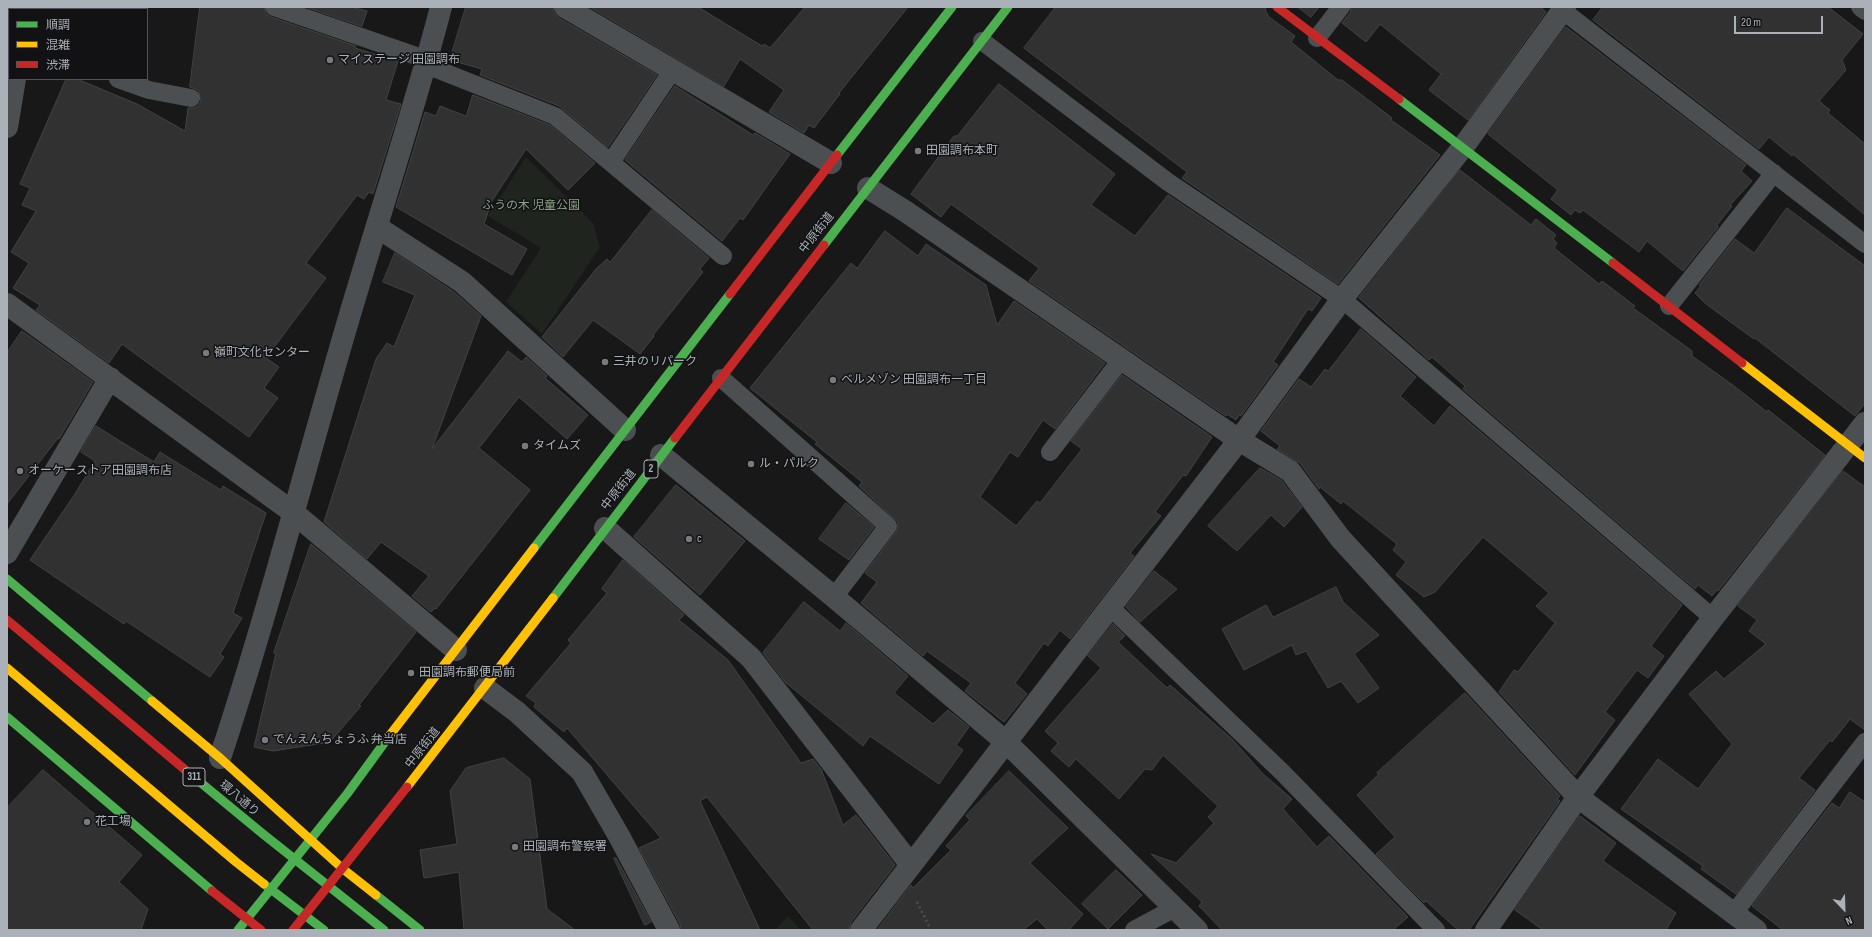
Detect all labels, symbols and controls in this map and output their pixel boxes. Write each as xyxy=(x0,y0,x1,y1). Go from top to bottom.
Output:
legend xyxy=(8,8,148,80)
scale bar xyxy=(1736,8,1825,34)
text: 20 m xyxy=(1741,15,1761,30)
text: 順調 xyxy=(46,18,70,33)
text: 混雑 xyxy=(46,38,70,53)
place label: マイステージ 田園調布 xyxy=(338,53,460,67)
marker: マイステージ 田園調布 xyxy=(325,55,335,65)
text: 渋滞 xyxy=(46,58,70,73)
place label: 田園調布本町 xyxy=(926,144,998,158)
marker: 田園調布本町 xyxy=(913,146,923,156)
park label: ふうの木 児童公園 xyxy=(482,199,580,213)
street label: 中原街道 xyxy=(797,210,837,256)
place label: 嶺町文化センター xyxy=(214,346,310,360)
marker: 嶺町文化センター xyxy=(201,348,211,358)
place label: 三井のリパーク xyxy=(613,355,697,369)
marker: 三井のリパーク xyxy=(600,357,610,367)
place label: ベルメゾン 田園調布一丁目 xyxy=(841,373,987,387)
marker: ベルメゾン 田園調布一丁目 xyxy=(828,375,838,385)
place label: タイムズ xyxy=(533,439,581,453)
marker: タイムズ xyxy=(520,441,530,451)
place label: ル・パルク xyxy=(759,457,819,471)
marker: ル・パルク xyxy=(746,459,756,469)
road number: 2 xyxy=(644,460,658,478)
place label: オーケーストア田園調布店 xyxy=(28,464,172,478)
marker: オーケーストア田園調布店 xyxy=(15,466,25,476)
street label: 中原街道 xyxy=(599,467,639,513)
place label: c xyxy=(697,532,702,546)
marker: c xyxy=(684,534,694,544)
place label: 田園調布郵便局前 xyxy=(419,666,515,680)
marker: 田園調布郵便局前 xyxy=(406,668,416,678)
street label: 中原街道 xyxy=(403,725,443,771)
place label: でんえんちょうふ 弁当店 xyxy=(273,733,407,747)
marker: でんえんちょうふ 弁当店 xyxy=(260,735,270,745)
road number: 311 xyxy=(183,768,205,786)
street label: 環八通り xyxy=(216,778,262,820)
place label: 花工場 xyxy=(95,815,131,829)
marker: 花工場 xyxy=(82,817,92,827)
place label: 田園調布警察署 xyxy=(523,840,607,854)
marker: 田園調布警察署 xyxy=(510,842,520,852)
north arrow xyxy=(1824,889,1864,929)
text: N xyxy=(1844,913,1854,928)

